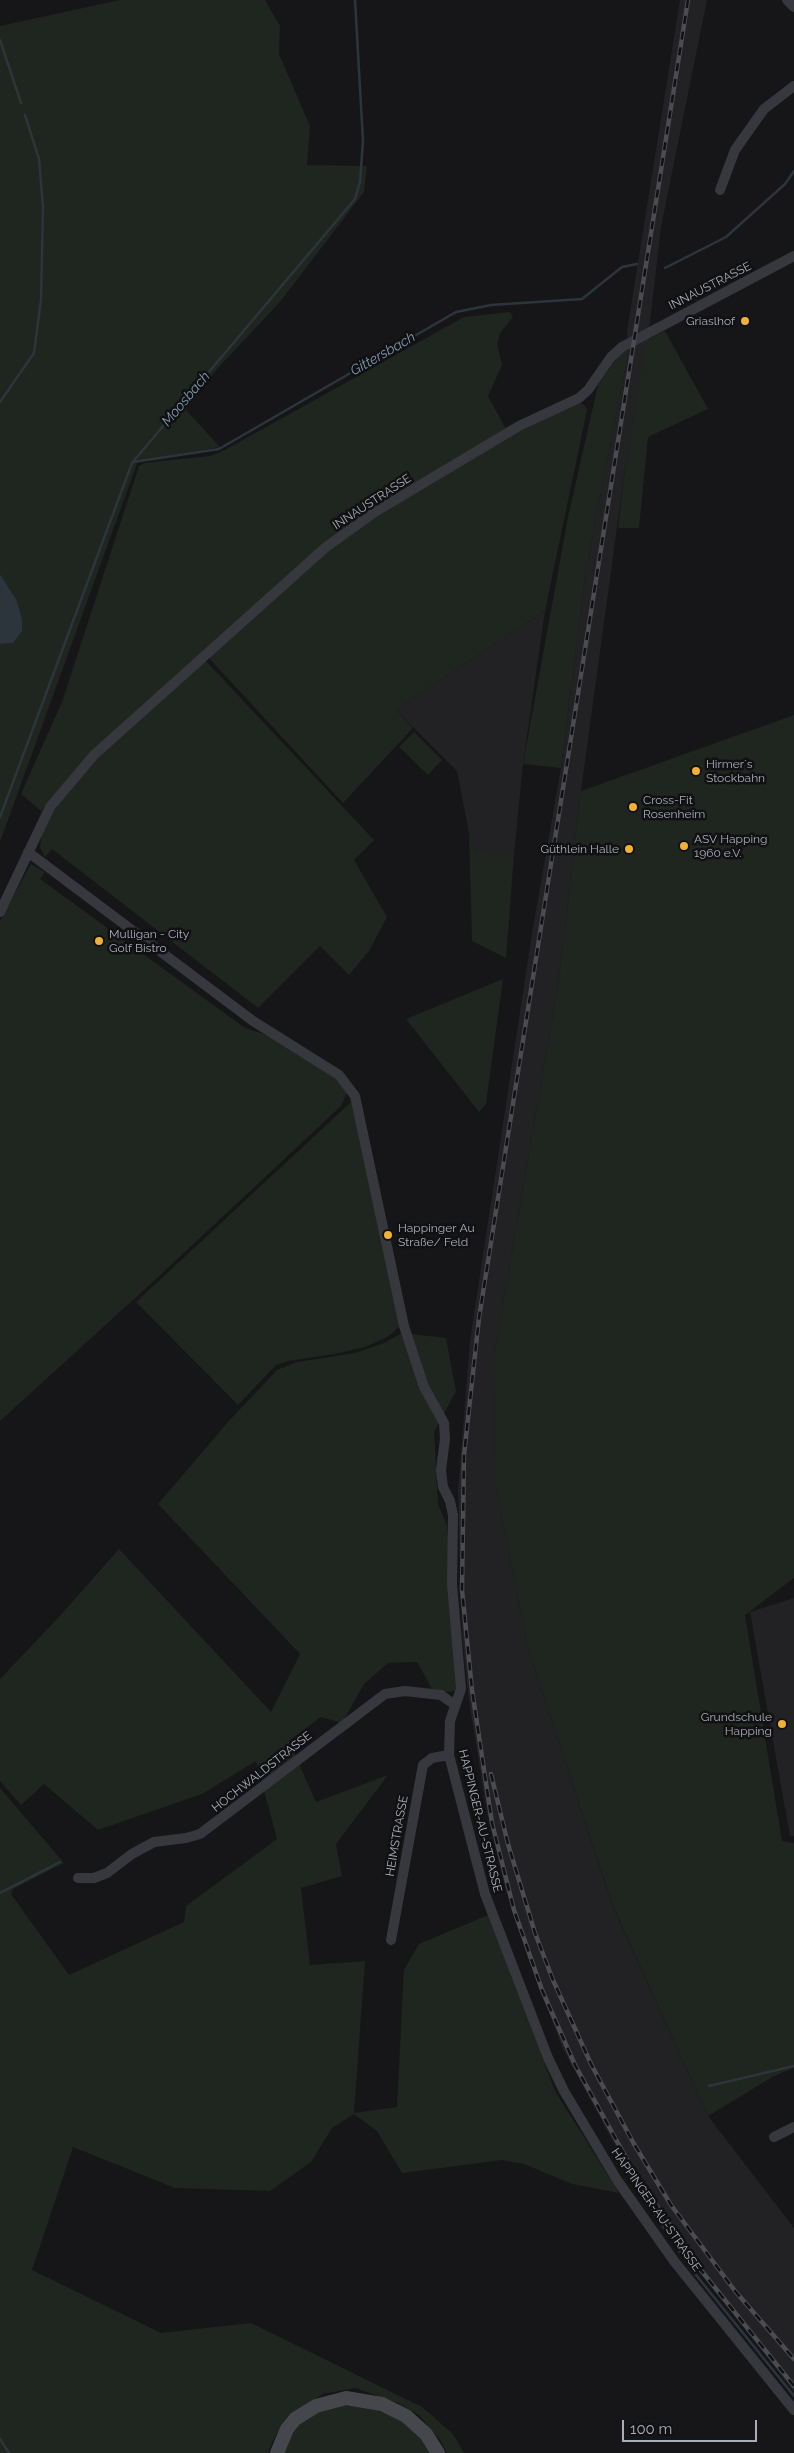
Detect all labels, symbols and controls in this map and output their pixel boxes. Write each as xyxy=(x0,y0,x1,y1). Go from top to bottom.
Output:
street label: INNAUSTRASSE xyxy=(666,259,754,313)
place label: Griaslhof xyxy=(686,314,735,328)
marker: Griaslhof xyxy=(739,315,751,327)
water label: Gittersbach xyxy=(348,329,418,379)
water label: Moosbach xyxy=(158,368,214,430)
street label: INNAUSTRASSE xyxy=(330,471,414,533)
place label: Hirmer´s Stockbahn xyxy=(706,757,765,785)
marker: Hirmer´s Stockbahn xyxy=(690,765,702,777)
place label: Cross-Fit Rosenheim xyxy=(643,793,705,821)
marker: Cross-Fit Rosenheim xyxy=(627,801,639,813)
place label: ASV Happing 1960 e.V. xyxy=(694,832,767,860)
marker: ASV Happing 1960 e.V. xyxy=(678,840,690,852)
place label: Güthlein Halle xyxy=(540,842,619,856)
marker: Güthlein Halle xyxy=(623,843,635,855)
place label: Mulligan - City Golf Bistro xyxy=(109,927,189,955)
marker: Mulligan - City Golf Bistro xyxy=(93,935,105,947)
place label: Happinger Au Straße/ Feld xyxy=(398,1221,475,1249)
marker: Happinger Au Straße/ Feld xyxy=(382,1229,394,1241)
place label: Grundschule Happing xyxy=(701,1710,772,1738)
marker: Grundschule Happing xyxy=(776,1718,788,1730)
street label: HOCHWALDSTRASSE xyxy=(209,1729,315,1815)
street label: HAPPINGER-AU-STRASSE xyxy=(455,1748,505,1894)
street label: HEIMSTRASSE xyxy=(383,1794,411,1878)
street label: HAPPINGER-AU-STRASSE xyxy=(608,2146,704,2274)
scale bar xyxy=(624,2410,759,2442)
text: 100 m xyxy=(630,2420,672,2438)

